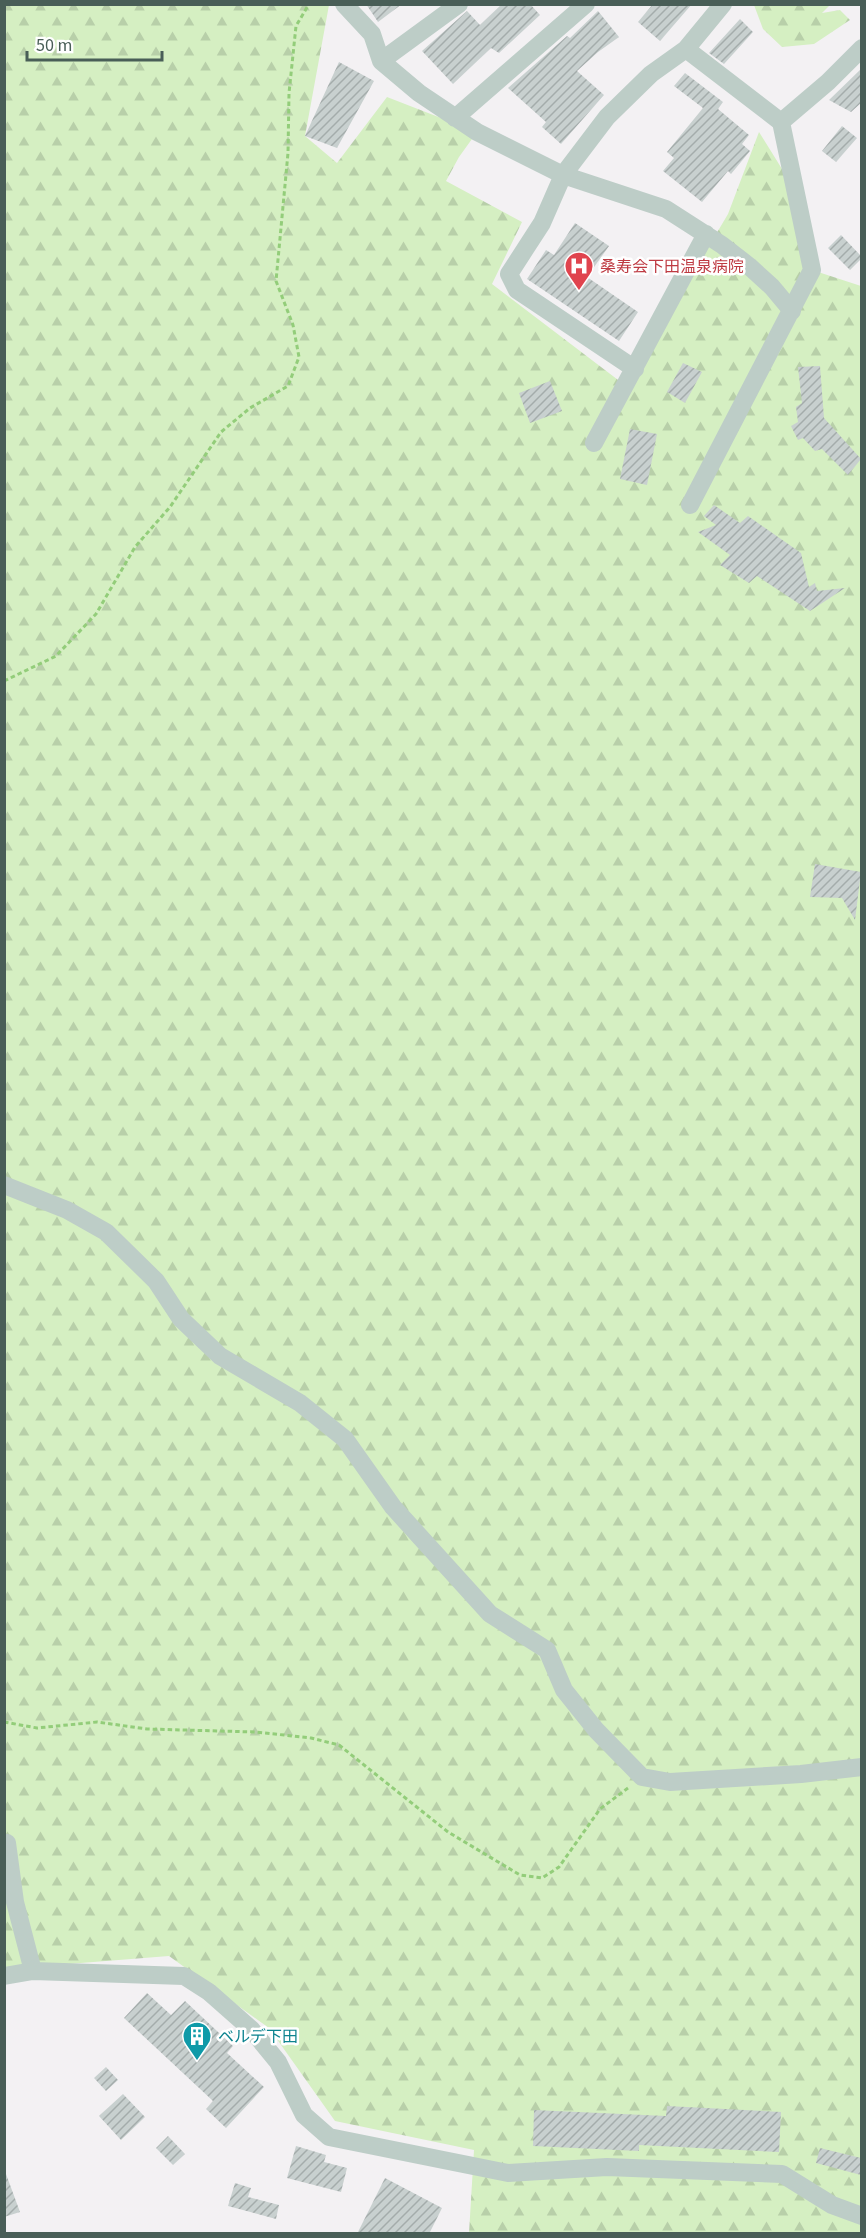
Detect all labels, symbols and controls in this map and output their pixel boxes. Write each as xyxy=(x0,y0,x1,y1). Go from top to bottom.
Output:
scale bar xyxy=(27,24,162,62)
text: 50 m xyxy=(36,33,72,58)
hospital icon: 桑寿会下田温泉病院 xyxy=(563,250,595,292)
place label: 桑寿会下田温泉病院 xyxy=(600,256,744,278)
building icon: ベルデ下田 xyxy=(181,2020,213,2062)
place label: ベルデ下田 xyxy=(218,2026,298,2048)

